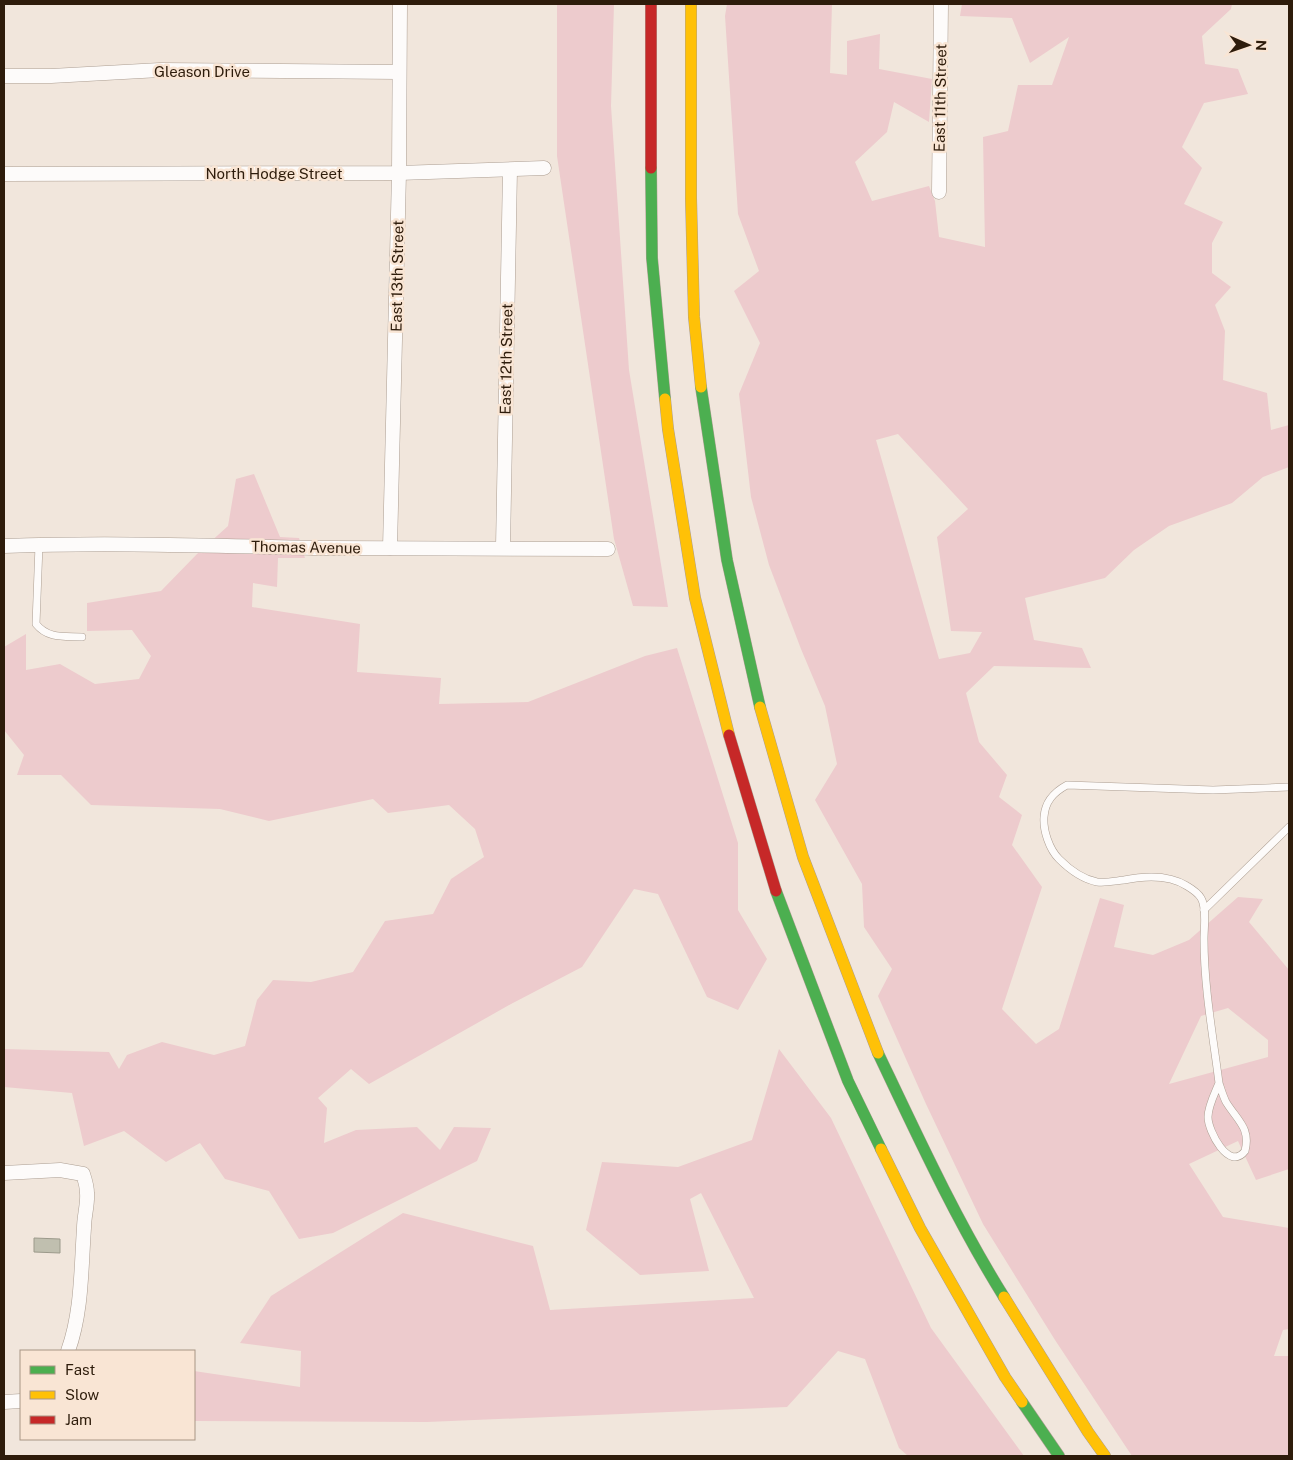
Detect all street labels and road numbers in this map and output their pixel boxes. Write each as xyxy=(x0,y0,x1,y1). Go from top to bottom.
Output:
street label: East 11th Street xyxy=(931,43,949,152)
street label: Gleason Drive xyxy=(154,63,250,80)
street label: North Hodge Street xyxy=(205,165,343,182)
street label: East 13th Street xyxy=(388,220,406,332)
street label: East 12th Street xyxy=(497,303,515,415)
street label: Thomas Avenue xyxy=(251,538,361,556)

